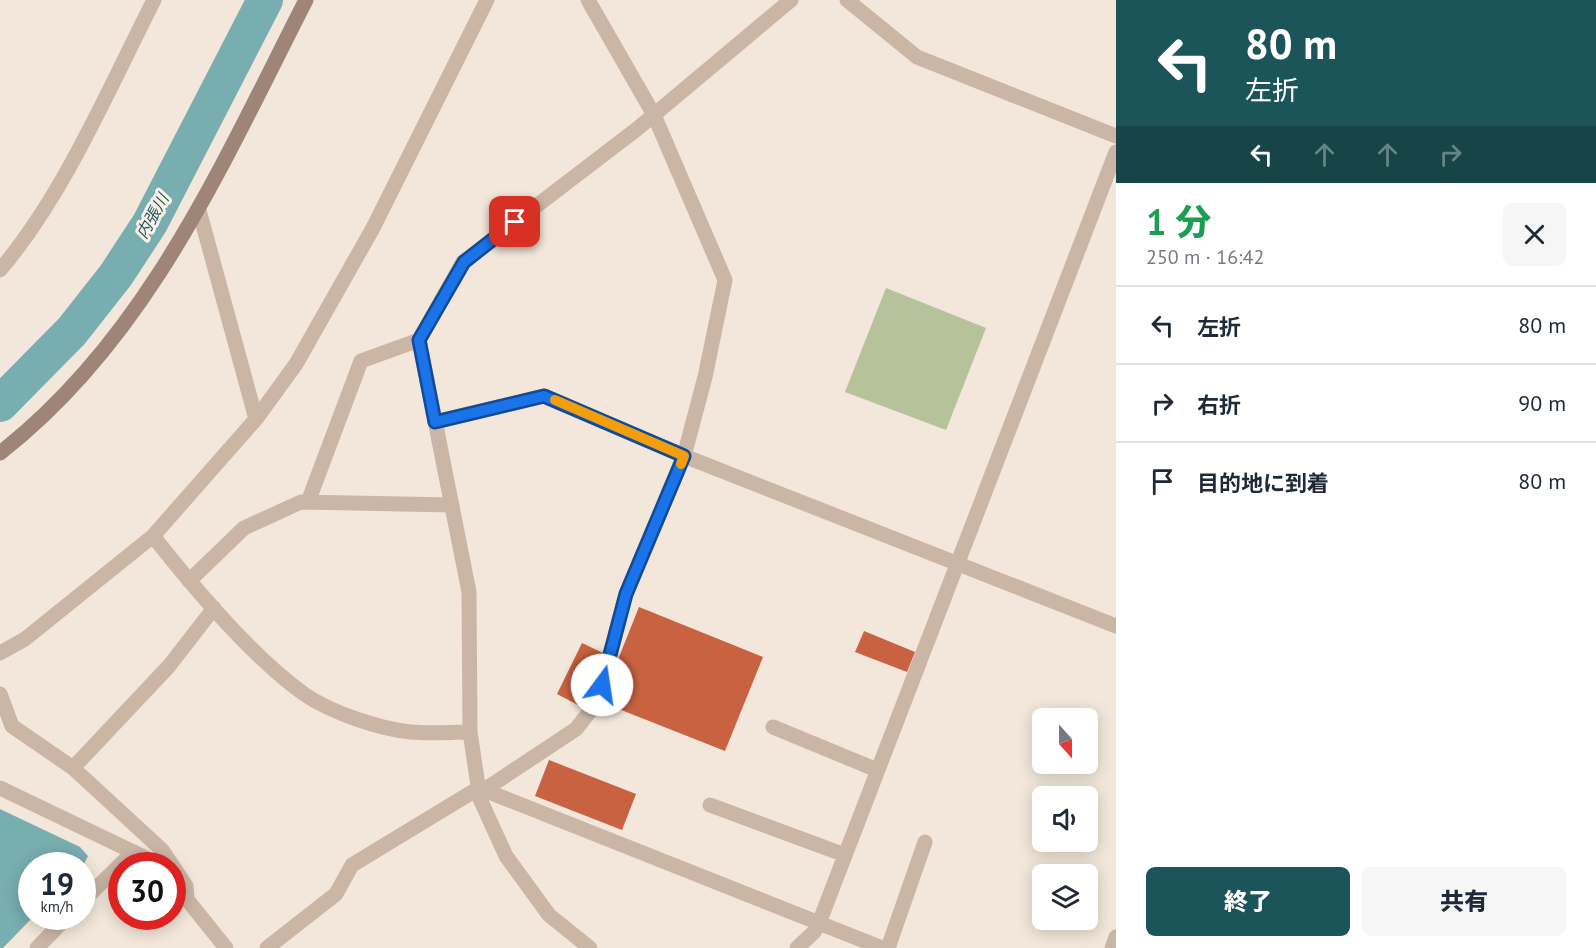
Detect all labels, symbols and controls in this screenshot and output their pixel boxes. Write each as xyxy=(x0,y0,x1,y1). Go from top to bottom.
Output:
text: 80 m xyxy=(1245,16,1337,71)
icon: left xyxy=(1146,24,1224,102)
text: 左折 xyxy=(1245,73,1299,107)
icon: left xyxy=(1245,138,1278,171)
icon: ahead xyxy=(1308,138,1341,171)
icon: ahead xyxy=(1371,138,1404,171)
icon: right xyxy=(1434,138,1467,171)
water label: 内張川 xyxy=(132,188,173,242)
pin xyxy=(489,196,540,247)
text: 1 分 xyxy=(1146,198,1212,245)
button: close xyxy=(1503,203,1566,266)
icon: arrive xyxy=(498,205,531,238)
text: 250 m · 16:42 xyxy=(1146,244,1264,270)
icon: left xyxy=(1146,309,1179,342)
text: 80 m xyxy=(1518,311,1566,339)
text: 左折 xyxy=(1197,313,1241,341)
icon: right xyxy=(1146,387,1179,420)
text: 90 m xyxy=(1518,389,1566,417)
text: 右折 xyxy=(1197,391,1241,419)
icon: arrive xyxy=(1146,465,1179,498)
text: 80 m xyxy=(1518,467,1566,495)
text: 目的地に到着 xyxy=(1197,469,1329,497)
position arrow xyxy=(570,653,634,717)
north arrow xyxy=(1032,708,1098,774)
map controls xyxy=(1032,708,1098,930)
button: sound xyxy=(1032,786,1098,852)
speed limit sign: 30 xyxy=(108,852,186,930)
text: 19 xyxy=(40,864,74,903)
button: layers xyxy=(1032,864,1098,930)
button: 終了 xyxy=(1146,867,1350,936)
button: 共有 xyxy=(1362,867,1566,936)
text: km/h xyxy=(41,897,73,916)

